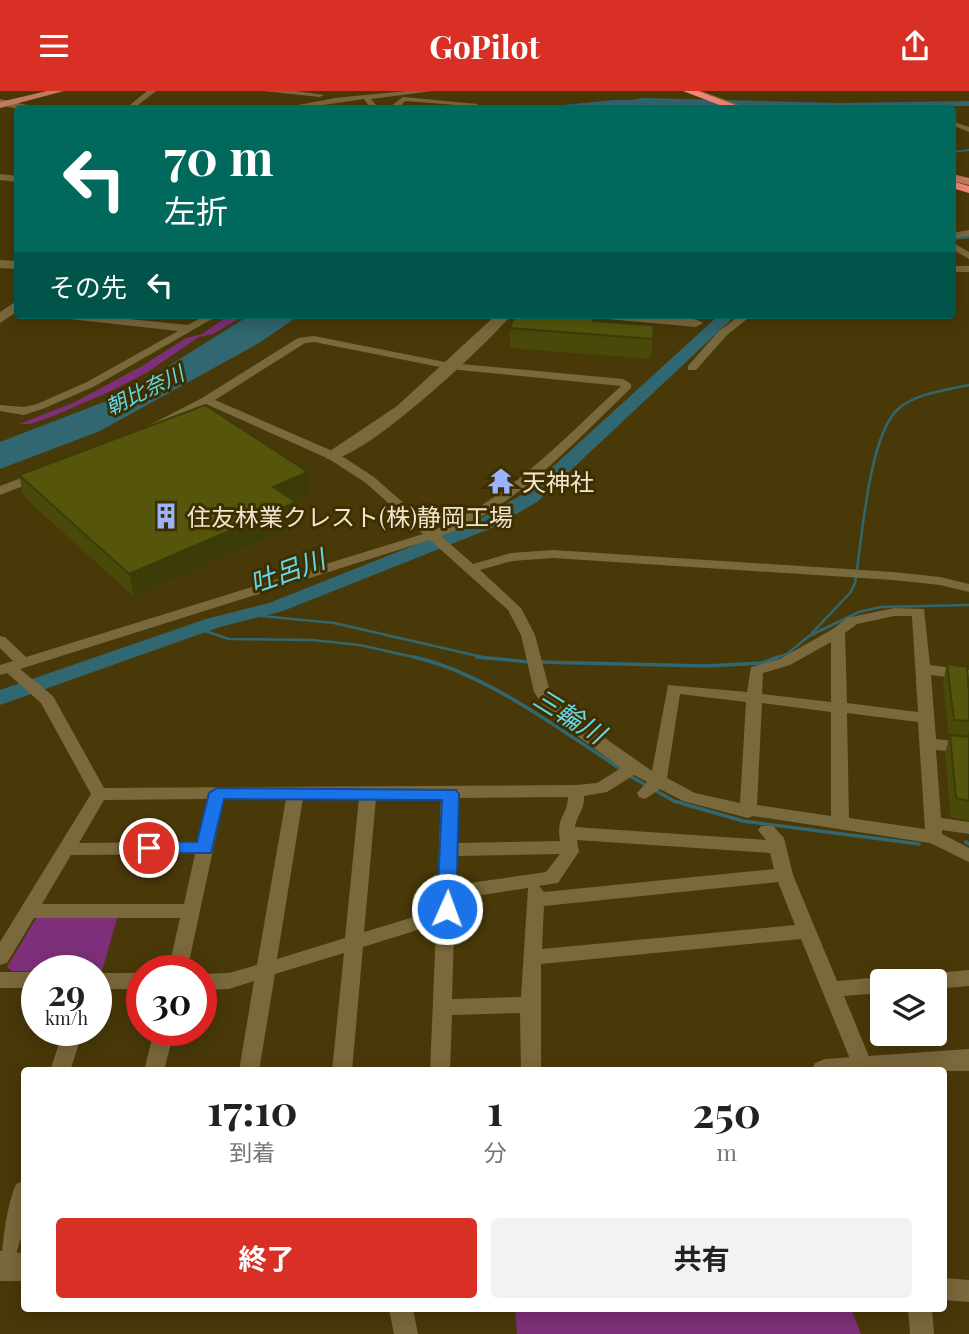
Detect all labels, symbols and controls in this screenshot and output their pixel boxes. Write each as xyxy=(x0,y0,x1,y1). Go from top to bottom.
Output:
text: GoPilot xyxy=(429,24,540,67)
icon: menu xyxy=(35,27,73,65)
icon: share xyxy=(896,27,934,65)
text: 70 m xyxy=(164,123,274,188)
icon: left xyxy=(49,133,140,224)
text: 左折 xyxy=(164,188,228,231)
icon: left xyxy=(141,266,179,304)
text: その先 xyxy=(49,269,127,304)
water label: 朝比奈川 xyxy=(100,357,190,420)
place label: 天神社 xyxy=(522,465,594,497)
temple icon: 天神社 xyxy=(486,466,516,496)
place label: 住友林業クレスト(株)静岡工場 xyxy=(187,500,513,532)
building icon: 住友林業クレスト(株)静岡工場 xyxy=(151,501,181,531)
water label: 吐呂川 xyxy=(244,539,332,600)
water label: 三輪川 xyxy=(528,679,615,752)
pin xyxy=(119,818,179,878)
icon: arrive xyxy=(130,829,168,867)
position arrow xyxy=(410,872,484,946)
speed limit sign: 30 xyxy=(126,955,217,1046)
text: 29 xyxy=(48,968,85,1015)
map controls xyxy=(870,969,947,1046)
button: layers xyxy=(870,969,947,1046)
text: km/h xyxy=(45,1006,88,1030)
text: 17:10 xyxy=(207,1081,298,1137)
text: 1 xyxy=(487,1081,503,1137)
text: 250 xyxy=(693,1083,761,1139)
text: 到着 xyxy=(229,1136,275,1167)
text: 分 xyxy=(484,1136,507,1167)
text: m xyxy=(717,1136,737,1167)
button: 終了 xyxy=(56,1218,477,1298)
button: 共有 xyxy=(491,1218,912,1298)

